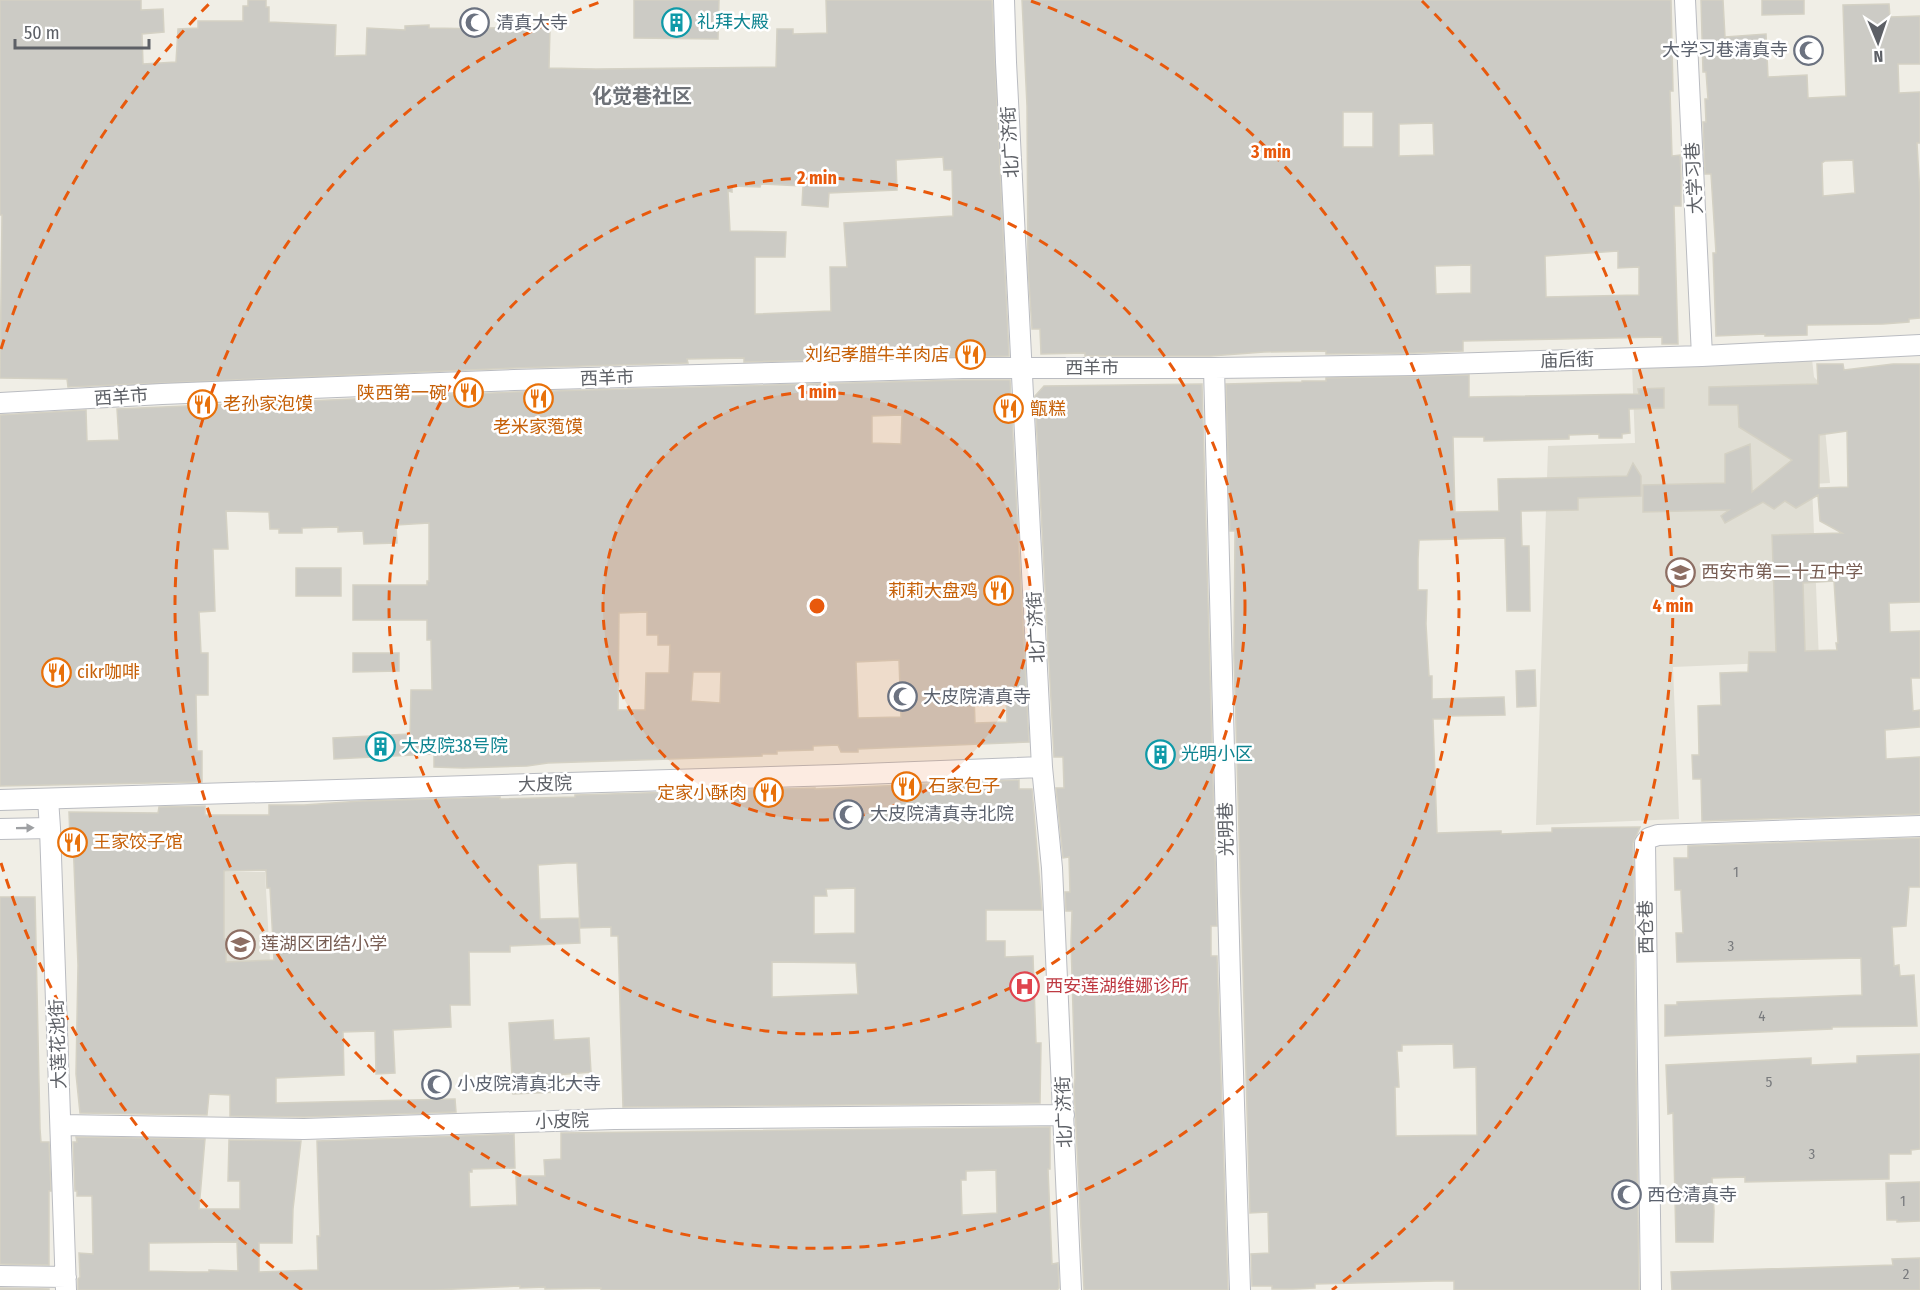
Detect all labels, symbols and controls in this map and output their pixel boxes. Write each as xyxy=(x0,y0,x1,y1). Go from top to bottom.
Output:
building icon: 礼拜大殿 xyxy=(660,6,692,38)
mosque icon: 清真大寺 xyxy=(459,7,491,39)
place label: 礼拜大殿 xyxy=(697,11,769,33)
scale bar xyxy=(15,12,148,50)
place label: 清真大寺 xyxy=(496,12,568,34)
north arrow xyxy=(1848,12,1908,72)
text: 50 m xyxy=(24,22,60,44)
mosque icon: 大学习巷清真寺 xyxy=(1793,34,1825,66)
place label: 大学习巷清真寺 xyxy=(1662,39,1788,61)
text: N xyxy=(1873,47,1884,66)
district label: 化觉巷社区 xyxy=(592,84,692,108)
street label: 北广济街 xyxy=(997,105,1023,179)
text: 3 min xyxy=(1250,141,1291,163)
street label: 大学习巷 xyxy=(1681,141,1707,215)
text: 2 min xyxy=(796,167,837,189)
restaurant icon: 刘纪孝腊牛羊肉店 xyxy=(954,339,986,371)
place label: 刘纪孝腊牛羊肉店 xyxy=(805,344,949,366)
street label: 庙后街 xyxy=(1540,348,1594,372)
street label: 西羊市 xyxy=(1065,357,1119,379)
street label: 西羊市 xyxy=(580,366,634,390)
restaurant icon: 陕西第一碗 xyxy=(452,377,484,409)
text: 1 min xyxy=(797,381,837,403)
place label: 陕西第一碗 xyxy=(357,382,447,404)
restaurant icon: 老米家萢馍 xyxy=(522,382,554,414)
street label: 西羊市 xyxy=(93,384,149,410)
restaurant icon: 老孙家泡馍 xyxy=(186,388,218,420)
place label: 老孙家泡馍 xyxy=(223,393,313,415)
restaurant icon: 甑糕 xyxy=(993,393,1025,425)
place label: 甑糕 xyxy=(1030,398,1066,420)
place label: 老米家萢馍 xyxy=(493,416,583,438)
school or university icon: 西安市第二十五中学 xyxy=(1664,556,1696,588)
place label: 西安市第二十五中学 xyxy=(1701,561,1863,583)
restaurant icon: 莉莉大盘鸡 xyxy=(983,575,1015,607)
place label: 莉莉大盘鸡 xyxy=(888,580,978,602)
street label: 北广济街 xyxy=(1023,590,1049,664)
text: 4 min xyxy=(1653,595,1693,617)
centre of rings xyxy=(807,596,827,616)
restaurant icon: cikr咖啡 xyxy=(40,656,72,688)
place label: cikr咖啡 xyxy=(77,661,140,683)
mosque icon: 大皮院清真寺 xyxy=(886,681,918,713)
place label: 大皮院清真寺 xyxy=(923,686,1031,708)
building icon: 大皮院38号院 xyxy=(364,730,396,762)
place label: 大皮院38号院 xyxy=(401,735,508,757)
building icon: 光明小区 xyxy=(1144,738,1176,770)
place label: 光明小区 xyxy=(1181,743,1253,765)
restaurant icon: 石家包子 xyxy=(891,770,923,802)
street label: 大皮院 xyxy=(518,772,572,796)
place label: 石家包子 xyxy=(928,775,1000,797)
restaurant icon: 定家小酥肉 xyxy=(752,777,784,809)
place label: 定家小酥肉 xyxy=(657,782,747,804)
mosque icon: 大皮院清真寺北院 xyxy=(833,798,865,830)
street label: 光明巷 xyxy=(1215,802,1237,856)
place label: 大皮院清真寺北院 xyxy=(870,803,1014,825)
one-way arrow xyxy=(16,824,35,833)
restaurant icon: 王家饺子馆 xyxy=(56,826,88,858)
place label: 王家饺子馆 xyxy=(93,831,183,853)
house number: 1 xyxy=(1733,863,1739,881)
street label: 西仓巷 xyxy=(1635,900,1657,954)
school or university icon: 莲湖区团结小学 xyxy=(224,928,256,960)
place label: 莲湖区团结小学 xyxy=(261,933,387,955)
house number: 3 xyxy=(1728,937,1735,955)
hospital icon: 西安莲湖维娜诊所 xyxy=(1008,970,1040,1002)
place label: 西安莲湖维娜诊所 xyxy=(1045,975,1189,997)
street label: 大莲花池街 xyxy=(45,999,71,1089)
house number: 4 xyxy=(1758,1007,1766,1025)
mosque icon: 小皮院清真北大寺 xyxy=(420,1068,452,1100)
place label: 小皮院清真北大寺 xyxy=(457,1073,601,1095)
house number: 5 xyxy=(1766,1073,1773,1091)
street label: 北广济街 xyxy=(1052,1076,1076,1148)
street label: 小皮院 xyxy=(535,1109,589,1133)
house number: 3 xyxy=(1809,1145,1816,1163)
mosque icon: 西仓清真寺 xyxy=(1610,1179,1642,1211)
place label: 西仓清真寺 xyxy=(1647,1184,1737,1206)
house number: 1 xyxy=(1900,1192,1906,1210)
house number: 2 xyxy=(1903,1265,1910,1283)

